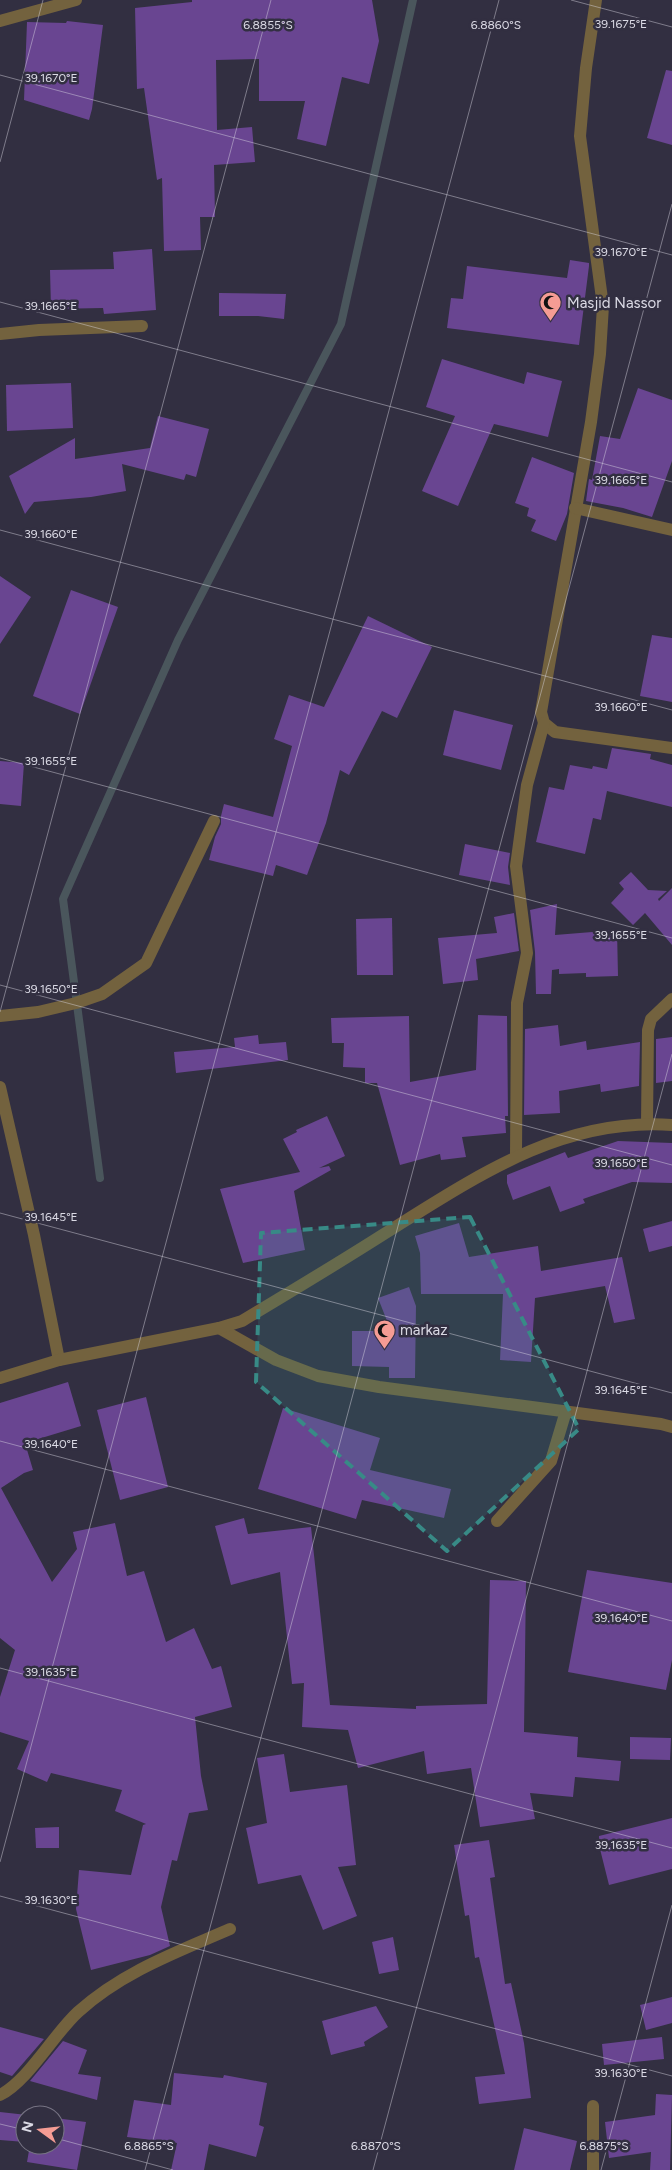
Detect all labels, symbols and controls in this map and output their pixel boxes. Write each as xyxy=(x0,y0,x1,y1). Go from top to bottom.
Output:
text: 39.1675°E xyxy=(595,17,647,31)
text: 6.8855°S xyxy=(243,18,293,32)
text: 6.8860°S xyxy=(471,18,521,32)
text: 39.1670°E xyxy=(24,71,78,85)
text: 39.1670°E xyxy=(594,245,648,259)
mosque icon: Masjid Nassor xyxy=(539,291,563,322)
place label: Masjid Nassor xyxy=(567,294,661,312)
text: 39.1665°E xyxy=(25,299,77,313)
text: 39.1665°E xyxy=(595,473,647,487)
text: 39.1660°E xyxy=(24,527,78,541)
text: 39.1660°E xyxy=(594,700,648,714)
text: 39.1655°E xyxy=(25,754,77,768)
text: 39.1655°E xyxy=(595,928,647,942)
text: 39.1650°E xyxy=(24,982,78,996)
text: 39.1650°E xyxy=(594,1156,648,1170)
text: 39.1645°E xyxy=(24,1210,78,1224)
mosque icon: markaz xyxy=(372,1318,396,1349)
place label: markaz xyxy=(400,1321,448,1339)
text: 39.1645°E xyxy=(594,1383,648,1397)
text: 39.1640°E xyxy=(24,1437,78,1451)
text: 39.1640°E xyxy=(594,1611,648,1625)
text: 39.1635°E xyxy=(25,1665,77,1679)
text: 39.1635°E xyxy=(595,1838,647,1852)
text: 39.1630°E xyxy=(24,1893,78,1907)
text: 39.1630°E xyxy=(594,2066,648,2080)
north arrow xyxy=(15,2105,65,2155)
text: N xyxy=(18,2119,38,2134)
text: 6.8865°S xyxy=(124,2139,174,2153)
text: 6.8870°S xyxy=(351,2139,401,2153)
text: 6.8875°S xyxy=(579,2139,629,2153)

